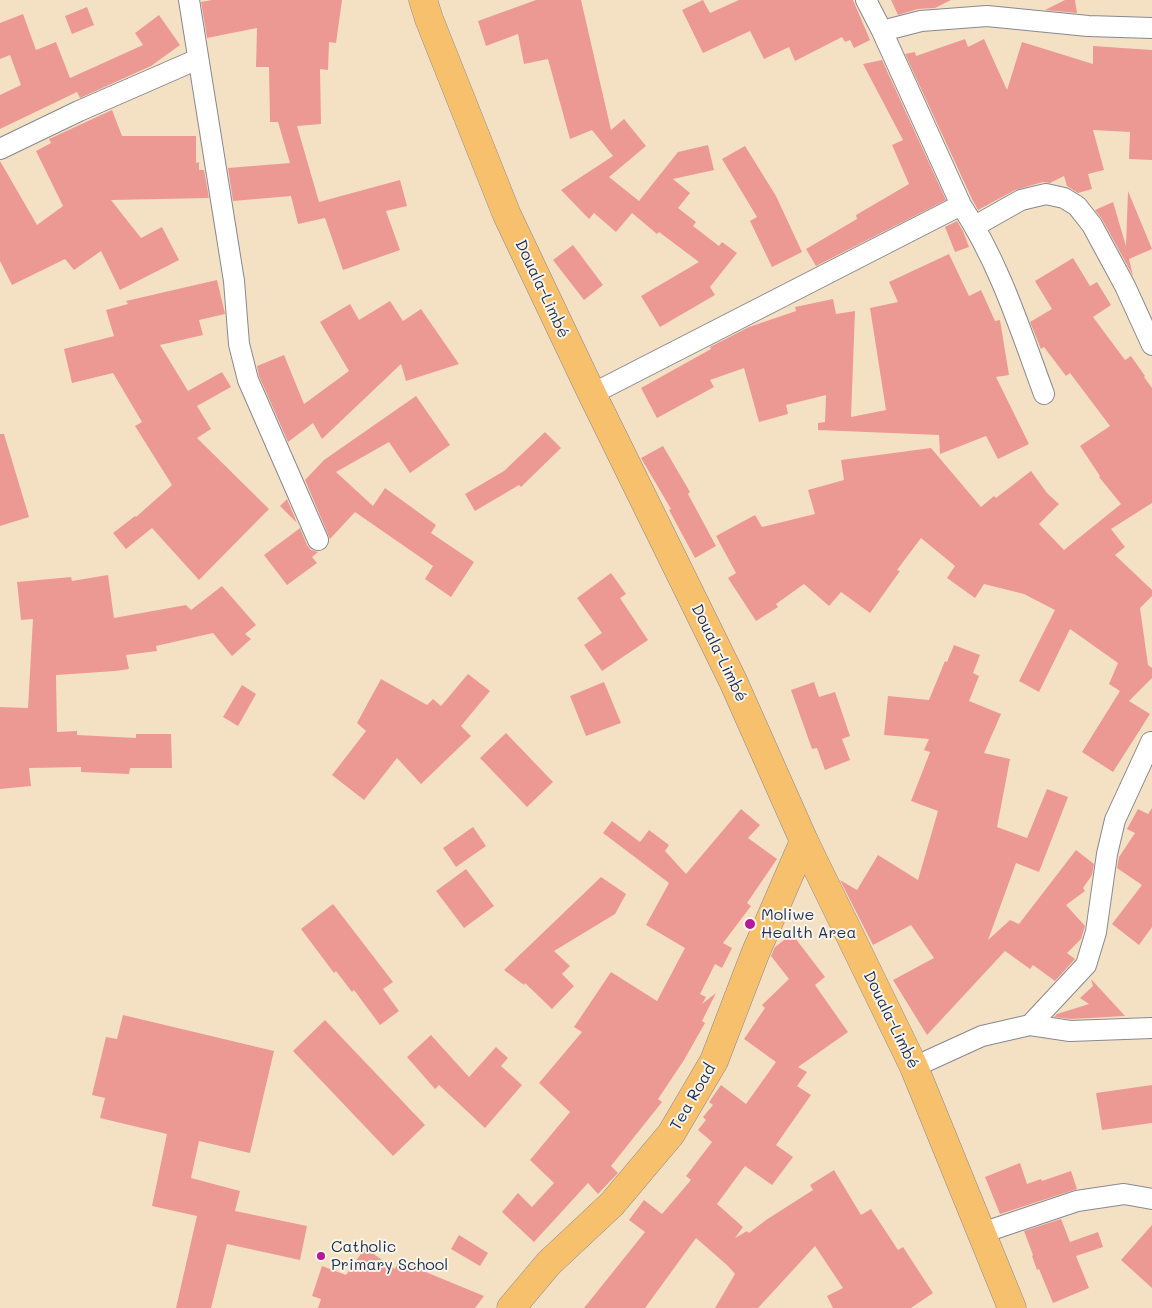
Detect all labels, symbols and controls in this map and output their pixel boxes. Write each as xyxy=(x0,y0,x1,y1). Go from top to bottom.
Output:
street label: Douala-Limbé xyxy=(511,237,573,341)
street label: Douala-Limbé xyxy=(687,601,751,705)
place label: Moliwe Health Area xyxy=(761,905,856,943)
marker: Moliwe Health Area xyxy=(743,917,757,931)
street label: Douala-Limbé xyxy=(859,968,923,1072)
street label: Tea Road xyxy=(666,1060,720,1134)
place label: Catholic Primary School xyxy=(331,1237,448,1275)
marker: Catholic Primary School xyxy=(315,1250,327,1262)

